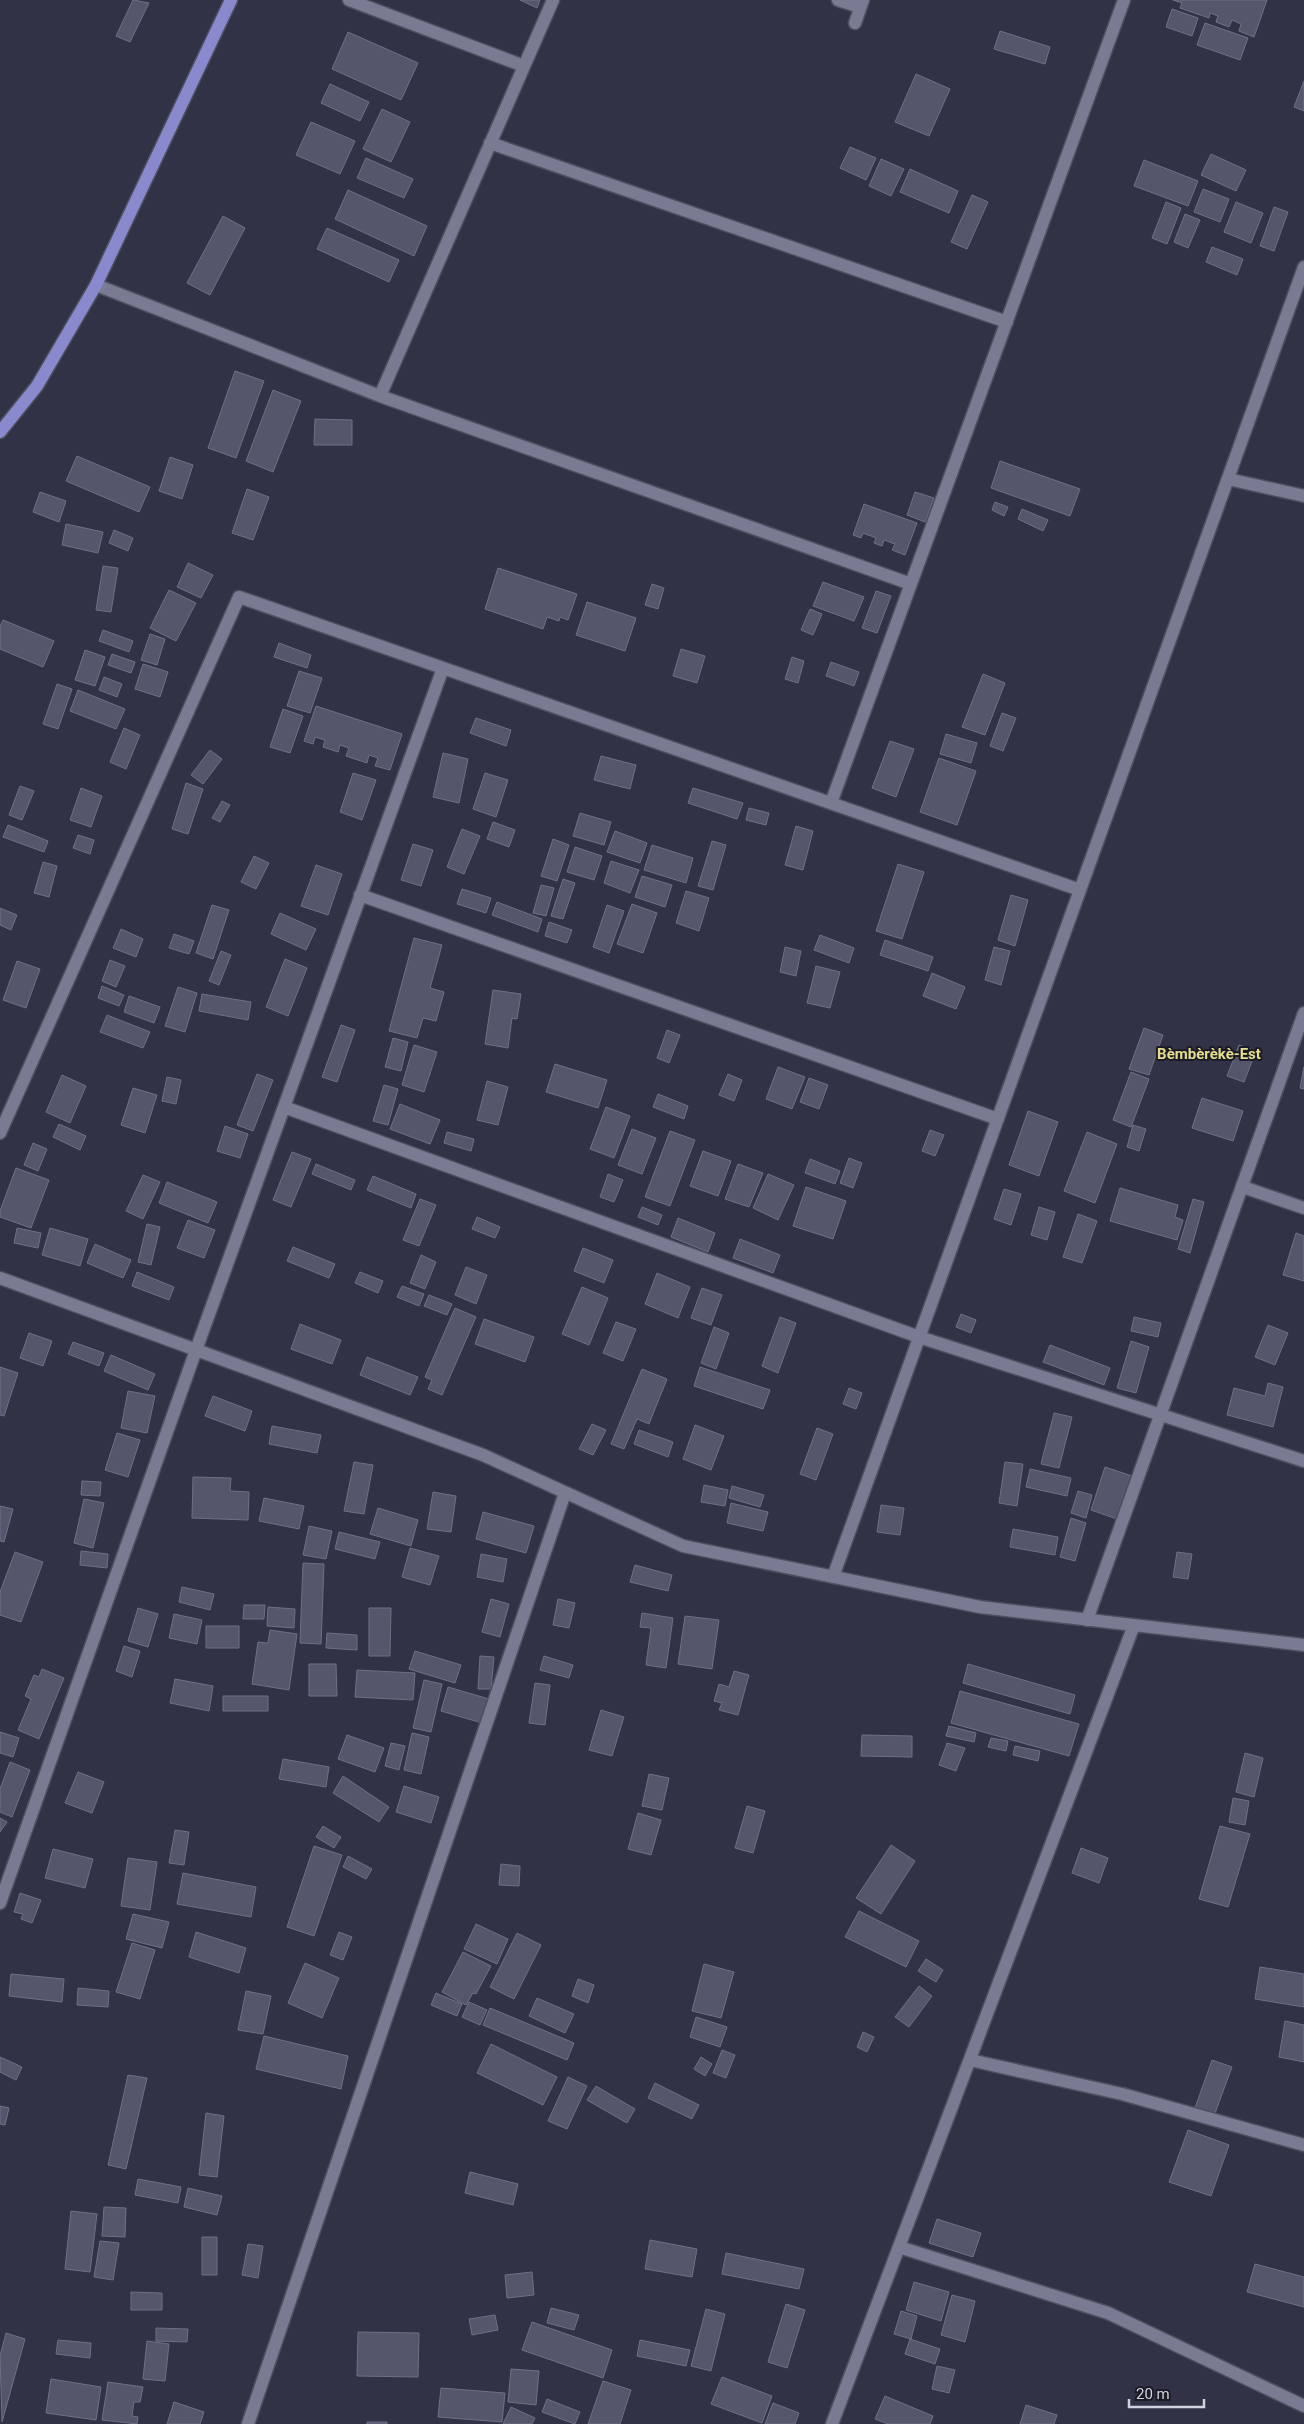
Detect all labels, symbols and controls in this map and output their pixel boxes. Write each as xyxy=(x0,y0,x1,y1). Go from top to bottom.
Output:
district label: Bèmbèrèkè-Est xyxy=(1157,1045,1261,1063)
scale bar xyxy=(1129,2376,1204,2408)
text: 20 m xyxy=(1136,2385,1170,2403)

